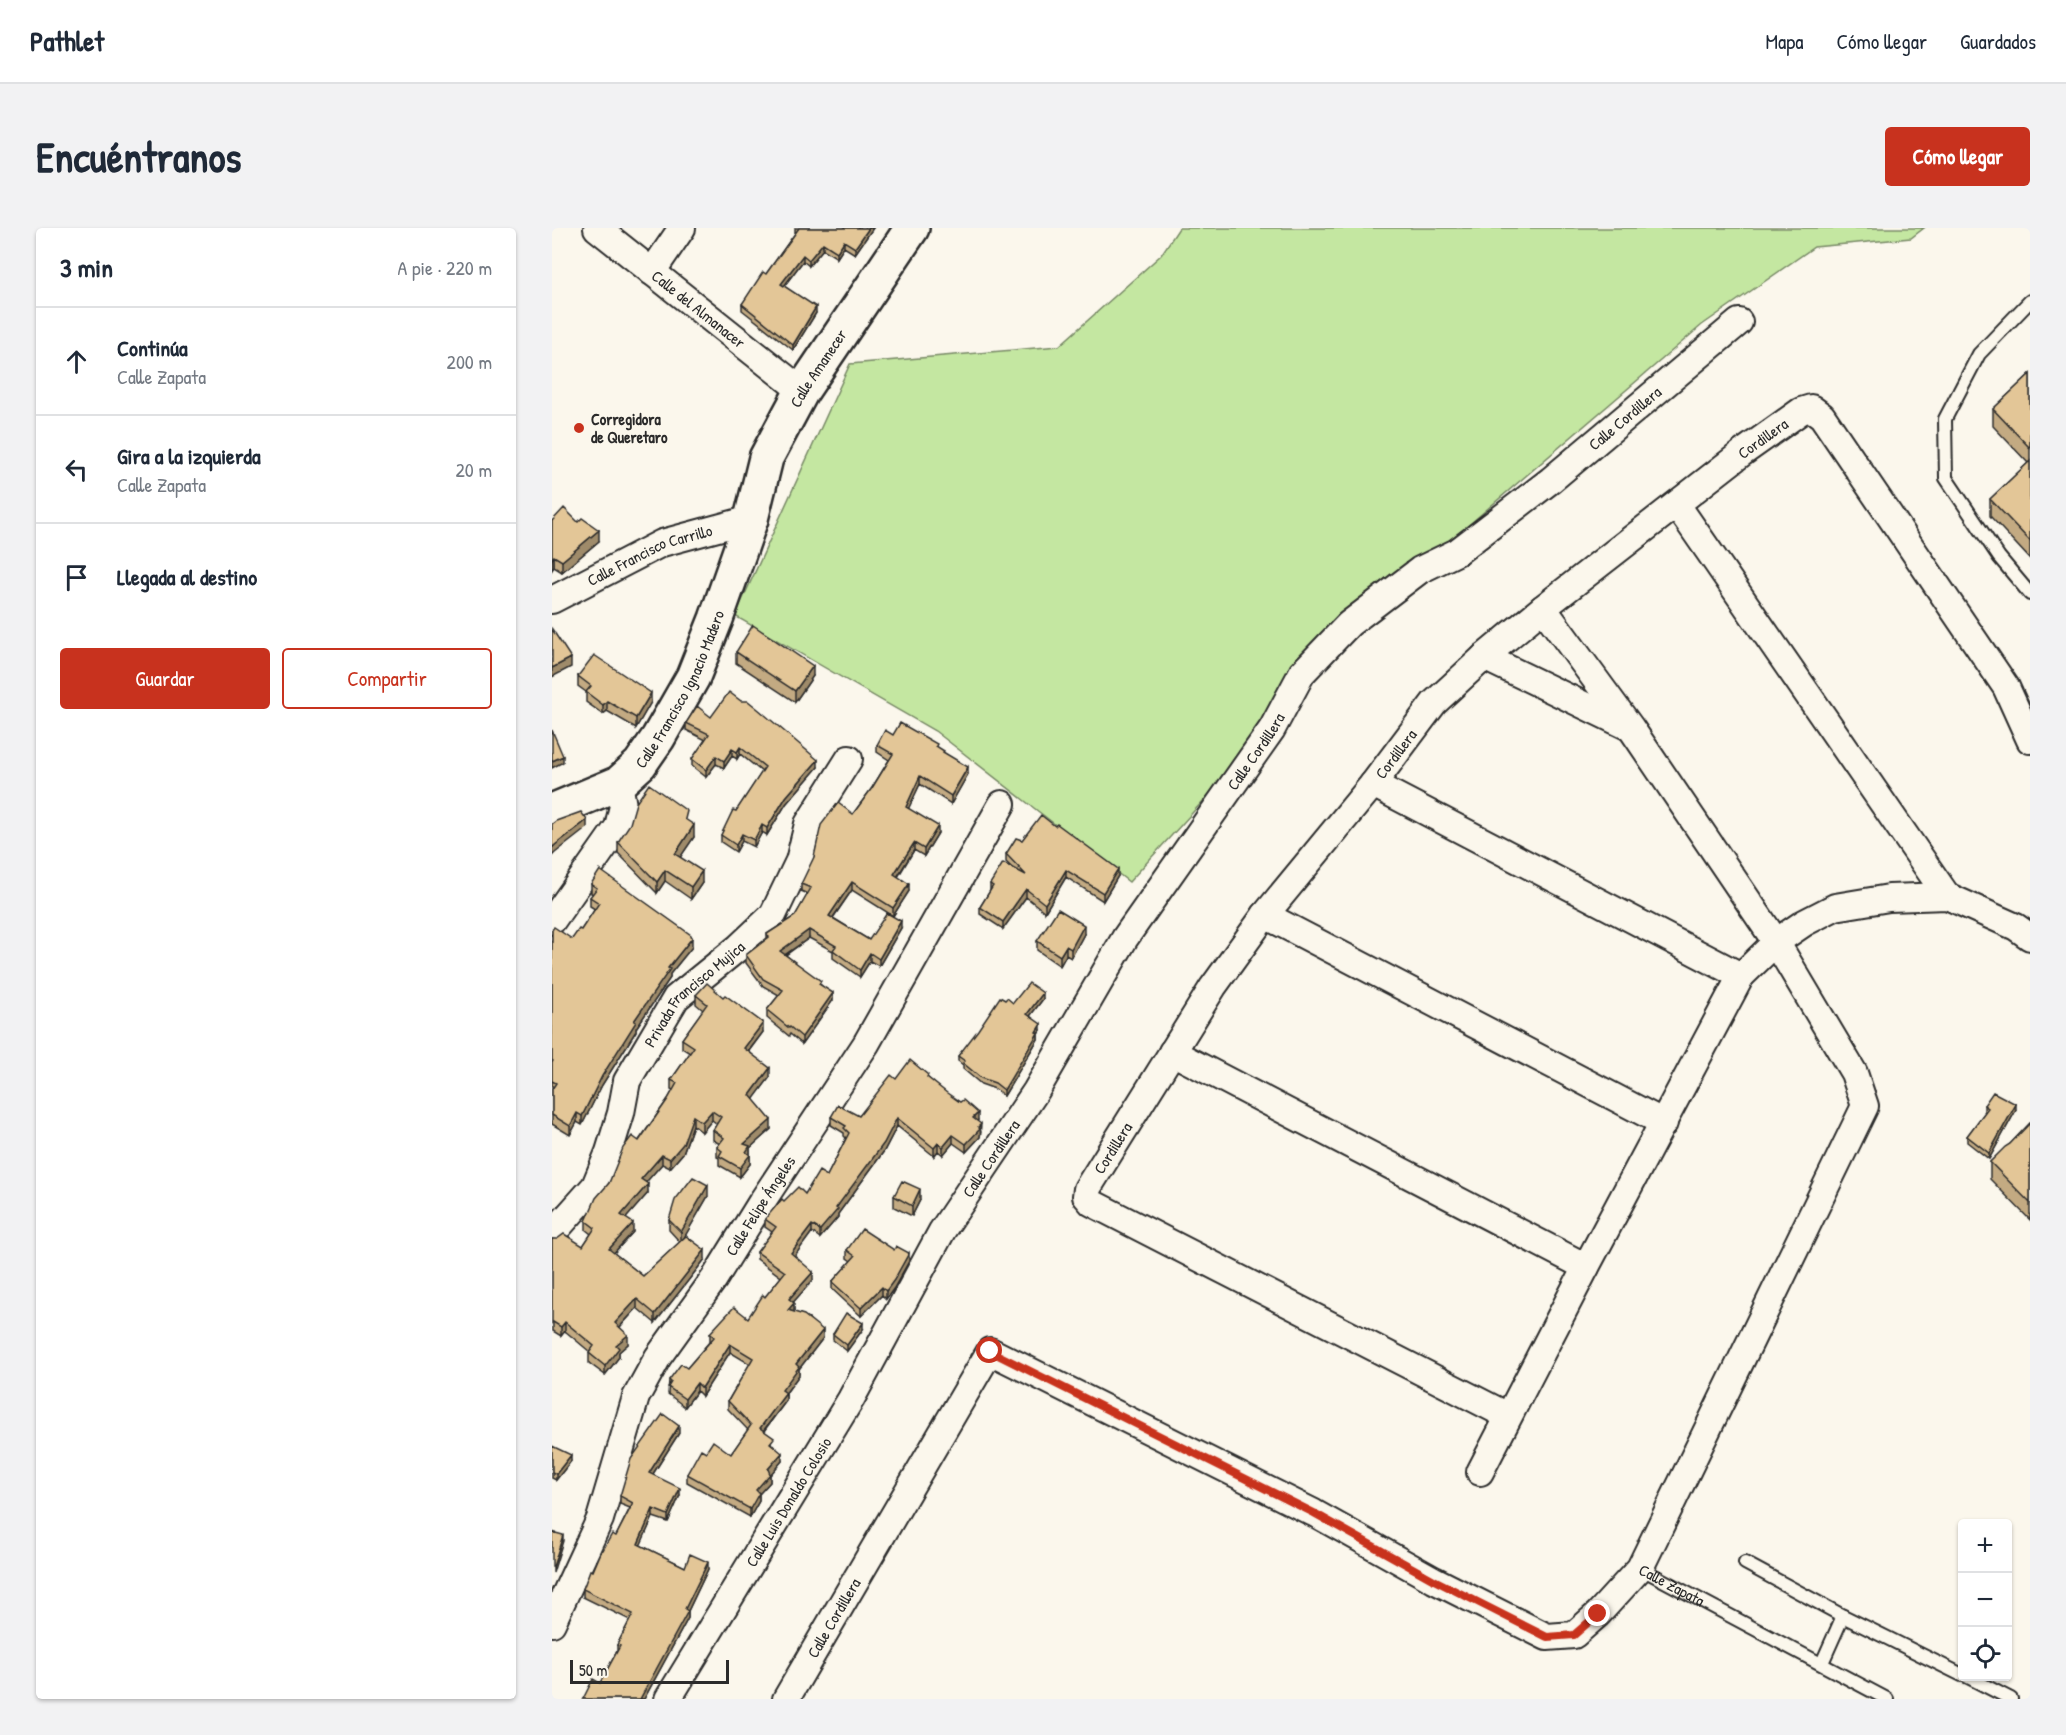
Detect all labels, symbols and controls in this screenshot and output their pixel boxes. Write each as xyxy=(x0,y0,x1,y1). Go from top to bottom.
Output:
text: Pathlet xyxy=(30,22,104,60)
text: Mapa xyxy=(1765,27,1803,56)
text: Cómo llegar xyxy=(1836,27,1927,56)
text: Guardados xyxy=(1960,27,2036,56)
button: Cómo llegar xyxy=(1885,127,2030,186)
text: Encuéntranos xyxy=(36,128,242,185)
text: 3 min xyxy=(60,250,113,285)
text: A pie · 220 m xyxy=(398,254,492,281)
street label: Calle del Almanacer xyxy=(647,265,750,353)
street label: Calle Amanecer xyxy=(784,325,852,411)
text: Continúa xyxy=(117,333,188,363)
icon: ahead xyxy=(60,345,93,378)
text: 200 m xyxy=(447,348,492,375)
text: Calle Zapata xyxy=(117,363,206,390)
street label: Calle Cordillera xyxy=(1583,381,1666,455)
place label: Corregidora de Queretaro xyxy=(591,408,668,448)
street label: Cordillera xyxy=(1733,413,1792,464)
marker: Corregidora de Queretaro xyxy=(572,421,586,435)
text: Gira a la izquierda xyxy=(117,441,261,471)
icon: left xyxy=(60,453,93,486)
text: 20 m xyxy=(455,456,492,483)
text: Calle Zapata xyxy=(117,471,206,498)
street label: Calle Francisco Carrillo xyxy=(583,519,715,591)
icon: arrive xyxy=(60,561,93,594)
text: Llegada al destino xyxy=(117,562,257,592)
street label: Calle Francisco Ignacio Madero xyxy=(629,607,729,772)
button: Guardar xyxy=(60,648,270,709)
button: Compartir xyxy=(282,648,492,709)
street label: Calle Cordillera xyxy=(1222,709,1290,794)
street label: Cordillera xyxy=(1370,725,1422,783)
street label: Privada Francisco Mujica xyxy=(639,936,750,1051)
street label: Calle Cordillera xyxy=(957,1115,1025,1201)
street label: Cordillera xyxy=(1088,1118,1137,1178)
street label: Calle Felipe Ángeles xyxy=(720,1151,800,1260)
route start xyxy=(976,1337,1002,1363)
street label: Calle Luis Donaldo Colosio xyxy=(740,1432,837,1571)
map controls xyxy=(1958,1519,2012,1681)
button: + xyxy=(1958,1519,2012,1573)
street label: Calle Zapata xyxy=(1635,1558,1708,1611)
button: − xyxy=(1958,1573,2012,1627)
street label: Calle Cordillera xyxy=(802,1574,866,1662)
route end xyxy=(1584,1600,1610,1626)
button: locate xyxy=(1958,1627,2012,1681)
scale bar xyxy=(570,1657,729,1684)
text: 50 m xyxy=(579,1659,608,1681)

